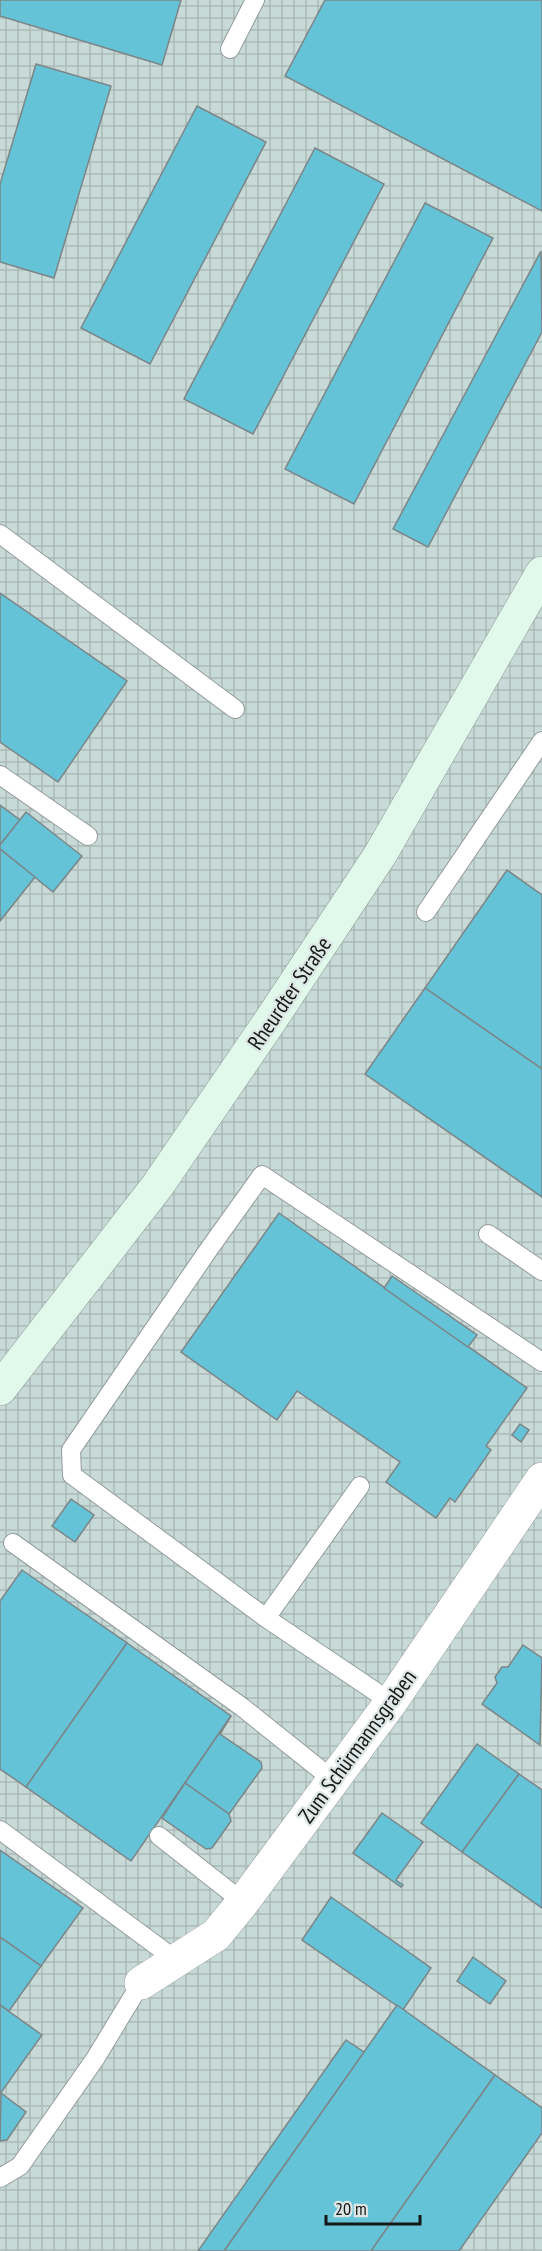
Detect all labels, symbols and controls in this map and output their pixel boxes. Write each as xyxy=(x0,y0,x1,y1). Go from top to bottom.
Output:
street label: Rheurdter Straße xyxy=(241,931,337,1055)
street label: Zum Schürmannsgraben xyxy=(292,1664,422,1828)
scale bar xyxy=(326,2188,420,2226)
text: 20 m xyxy=(335,2197,367,2220)

